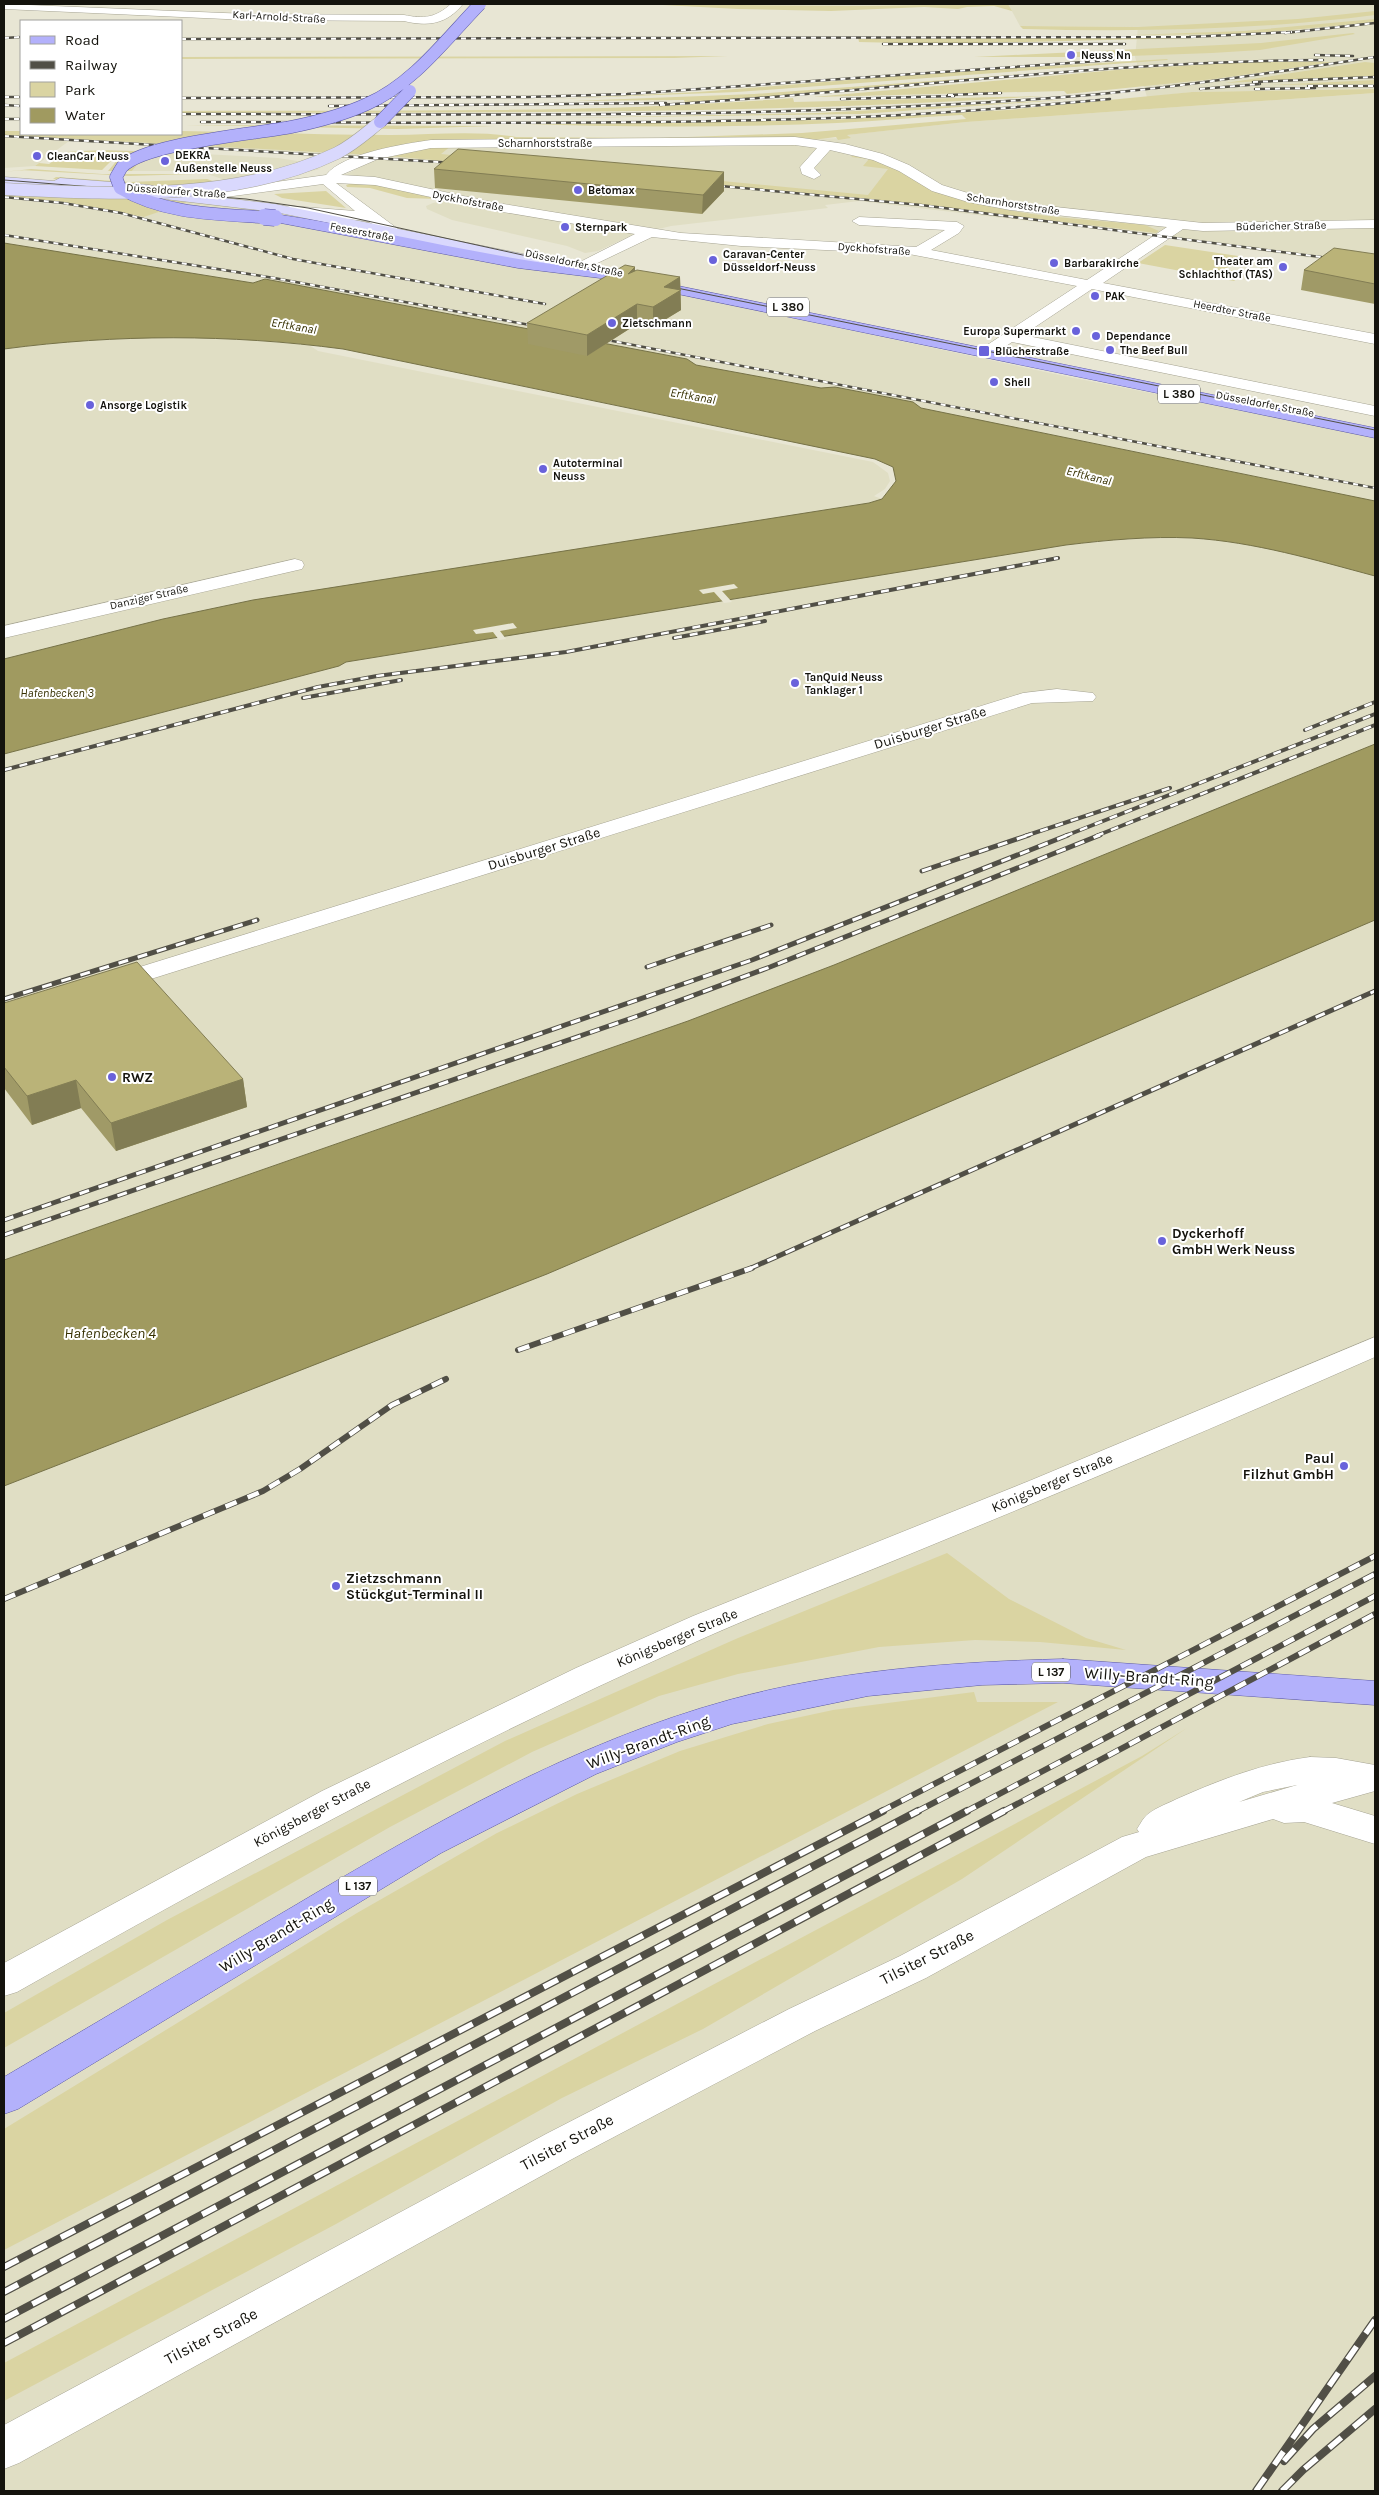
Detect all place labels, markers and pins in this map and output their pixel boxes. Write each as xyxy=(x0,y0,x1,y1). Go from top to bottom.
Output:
marker: Neuss Nn xyxy=(1065,49,1077,61)
place label: Neuss Nn xyxy=(1081,49,1131,62)
place label: DEKRA Außenstelle Neuss xyxy=(175,149,272,175)
marker: CleanCar Neuss xyxy=(31,150,43,162)
place label: CleanCar Neuss xyxy=(47,150,129,163)
marker: DEKRA Außenstelle Neuss xyxy=(159,155,171,167)
marker: Betomax xyxy=(572,184,584,196)
place label: Betomax xyxy=(588,184,635,197)
marker: Sternpark xyxy=(559,221,571,233)
place label: Sternpark xyxy=(575,221,628,234)
place label: Caravan-Center Düsseldorf-Neuss xyxy=(723,248,816,274)
marker: Caravan-Center Düsseldorf-Neuss xyxy=(707,254,719,266)
place label: Theater am Schlachthof (TAS) xyxy=(1179,255,1273,281)
marker: Barbarakirche xyxy=(1048,257,1060,269)
place label: Barbarakirche xyxy=(1064,257,1139,270)
marker: Theater am Schlachthof (TAS) xyxy=(1277,261,1289,273)
marker: PAK xyxy=(1089,290,1101,302)
place label: PAK xyxy=(1105,290,1126,303)
marker: Zietschmann xyxy=(606,317,618,329)
place label: Zietschmann xyxy=(622,317,692,330)
place label: Europa Supermarkt xyxy=(963,325,1067,338)
marker: Europa Supermarkt xyxy=(1070,325,1082,337)
marker: Dependance xyxy=(1090,330,1102,342)
place label: Dependance xyxy=(1106,330,1171,343)
marker: Blücherstraße xyxy=(977,344,991,358)
marker: The Beef Bull xyxy=(1104,344,1116,356)
place label: The Beef Bull xyxy=(1120,344,1188,357)
place label: Blücherstraße xyxy=(995,345,1069,358)
marker: Shell xyxy=(988,376,1000,388)
place label: Shell xyxy=(1004,376,1030,389)
marker: Ansorge Logistik xyxy=(84,399,96,411)
place label: Ansorge Logistik xyxy=(100,399,187,412)
place label: Autoterminal Neuss xyxy=(553,457,623,483)
marker: Autoterminal Neuss xyxy=(537,463,549,475)
place label: TanQuid Neuss Tanklager 1 xyxy=(805,671,883,697)
marker: TanQuid Neuss Tanklager 1 xyxy=(789,677,801,689)
place label: RWZ xyxy=(122,1069,153,1086)
marker: RWZ xyxy=(106,1071,118,1083)
place label: Dyckerhoff GmbH Werk Neuss xyxy=(1172,1225,1295,1258)
marker: Dyckerhoff GmbH Werk Neuss xyxy=(1156,1235,1168,1247)
place label: Paul Filzhut GmbH xyxy=(1243,1450,1334,1483)
marker: Paul Filzhut GmbH xyxy=(1338,1460,1350,1472)
place label: Zietzschmann Stückgut-Terminal II xyxy=(346,1570,483,1603)
marker: Zietzschmann Stückgut-Terminal II xyxy=(330,1580,342,1592)

